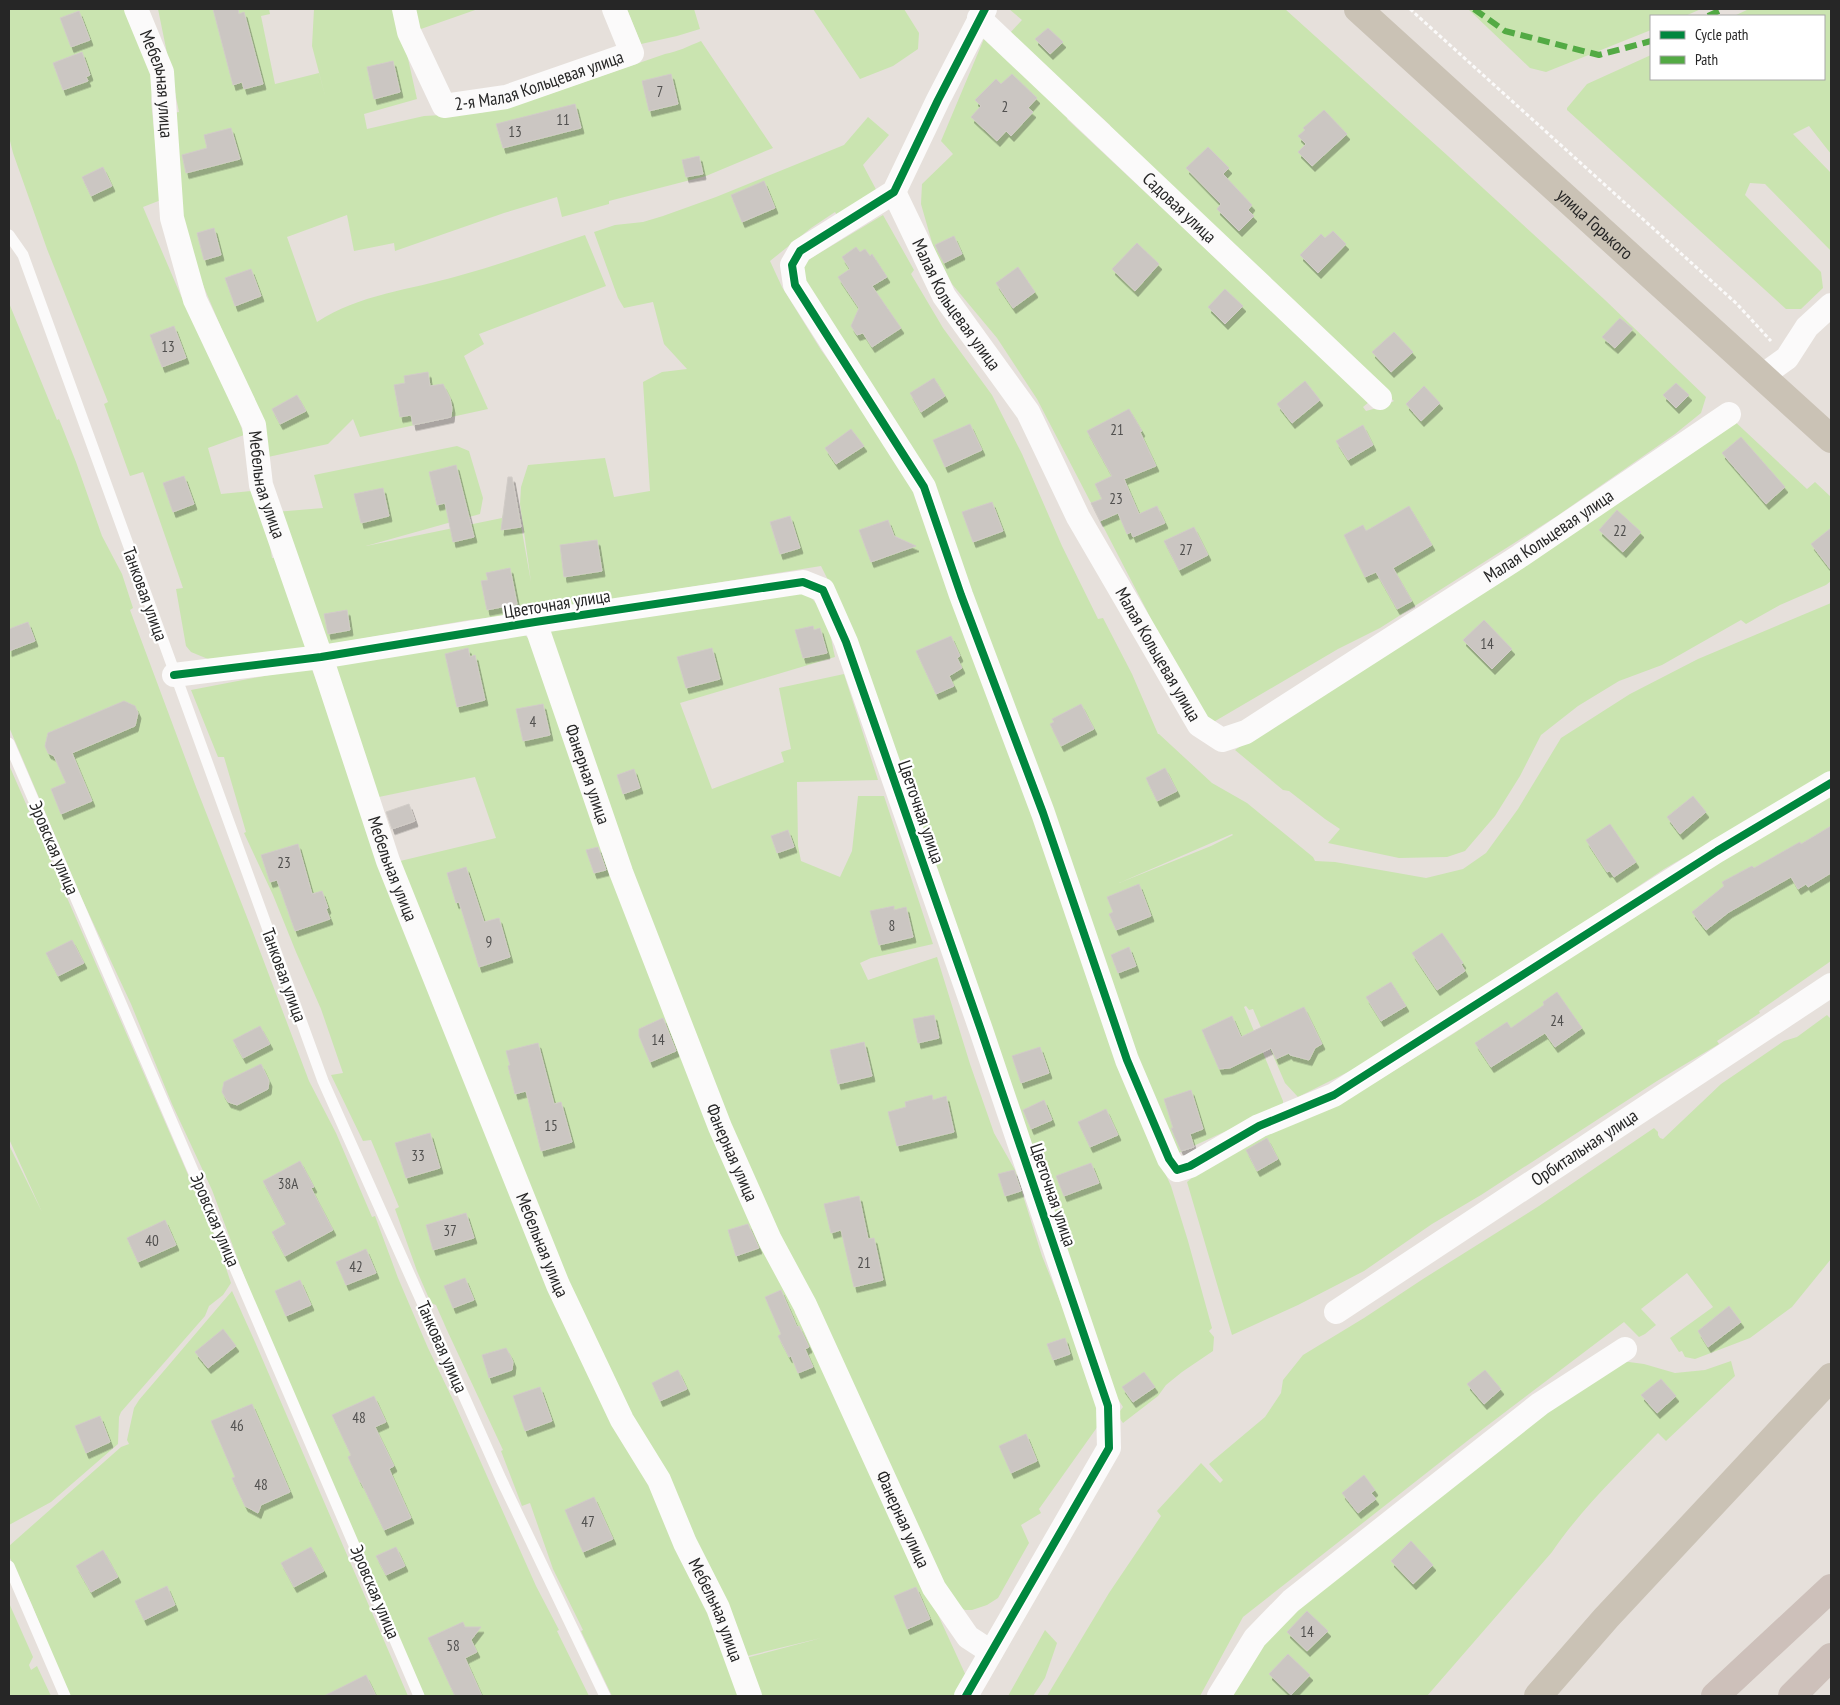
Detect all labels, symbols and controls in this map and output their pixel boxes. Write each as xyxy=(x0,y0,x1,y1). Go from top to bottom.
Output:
legend xyxy=(1650,15,1825,80)
text: Cycle path xyxy=(1695,25,1748,44)
street label: Мебельная улица xyxy=(135,26,178,139)
street label: 2-я Малая Кольцевая улица xyxy=(453,45,626,115)
text: Path xyxy=(1695,50,1718,69)
house number: 7 xyxy=(657,82,663,101)
house number: 2 xyxy=(1002,97,1008,116)
house number: 11 xyxy=(556,110,570,129)
house number: 13 xyxy=(508,122,522,141)
street label: Садовая улица xyxy=(1138,167,1221,248)
street label: улица Горького xyxy=(1552,183,1638,265)
street label: Малая Кольцевая улица xyxy=(907,235,1006,375)
house number: 13 xyxy=(161,337,175,356)
house number: 21 xyxy=(1110,420,1124,439)
street label: Мебельная улица xyxy=(244,429,291,542)
street label: Малая Кольцевая улица xyxy=(1479,484,1618,587)
house number: 23 xyxy=(1109,489,1123,508)
house number: 22 xyxy=(1613,521,1627,540)
house number: 27 xyxy=(1179,540,1193,559)
street label: Танковая улица xyxy=(118,544,173,644)
street label: Малая Кольцевая улица xyxy=(1110,583,1206,726)
street label: Цветочная улица xyxy=(502,584,612,623)
house number: 14 xyxy=(1480,634,1494,653)
house number: 4 xyxy=(530,712,537,731)
street label: Фанерная улица xyxy=(560,721,616,827)
street label: Цветочная улица xyxy=(893,757,950,866)
street label: Эровская улица xyxy=(24,798,84,898)
street label: Мебельная улица xyxy=(363,813,423,925)
house number: 23 xyxy=(277,853,291,872)
house number: 8 xyxy=(889,916,895,935)
street label: Танковая улица xyxy=(257,925,312,1025)
house number: 9 xyxy=(486,932,492,951)
house number: 24 xyxy=(1550,1011,1564,1030)
house number: 14 xyxy=(651,1030,665,1049)
street label: Фанерная улица xyxy=(701,1100,763,1205)
street label: Орбитальная улица xyxy=(1527,1104,1642,1191)
house number: 15 xyxy=(544,1116,558,1135)
street label: Цветочная улица xyxy=(1025,1140,1082,1249)
house number: 33 xyxy=(411,1146,425,1165)
street label: Эровская улица xyxy=(185,1170,245,1270)
house number: 38А xyxy=(278,1174,299,1193)
street label: Мебельная улица xyxy=(511,1189,574,1301)
house number: 37 xyxy=(443,1221,457,1240)
house number: 40 xyxy=(145,1231,159,1250)
house number: 21 xyxy=(857,1253,871,1272)
house number: 42 xyxy=(349,1257,363,1276)
street label: Танковая улица xyxy=(412,1297,473,1396)
house number: 48 xyxy=(352,1408,366,1427)
house number: 46 xyxy=(230,1416,244,1435)
street label: Фанерная улица xyxy=(871,1467,935,1572)
house number: 48 xyxy=(254,1475,268,1494)
house number: 47 xyxy=(581,1512,595,1531)
street label: Эровская улица xyxy=(345,1542,405,1642)
street label: Мебельная улица xyxy=(684,1554,749,1665)
house number: 14 xyxy=(1300,1622,1314,1641)
house number: 58 xyxy=(446,1636,460,1655)

